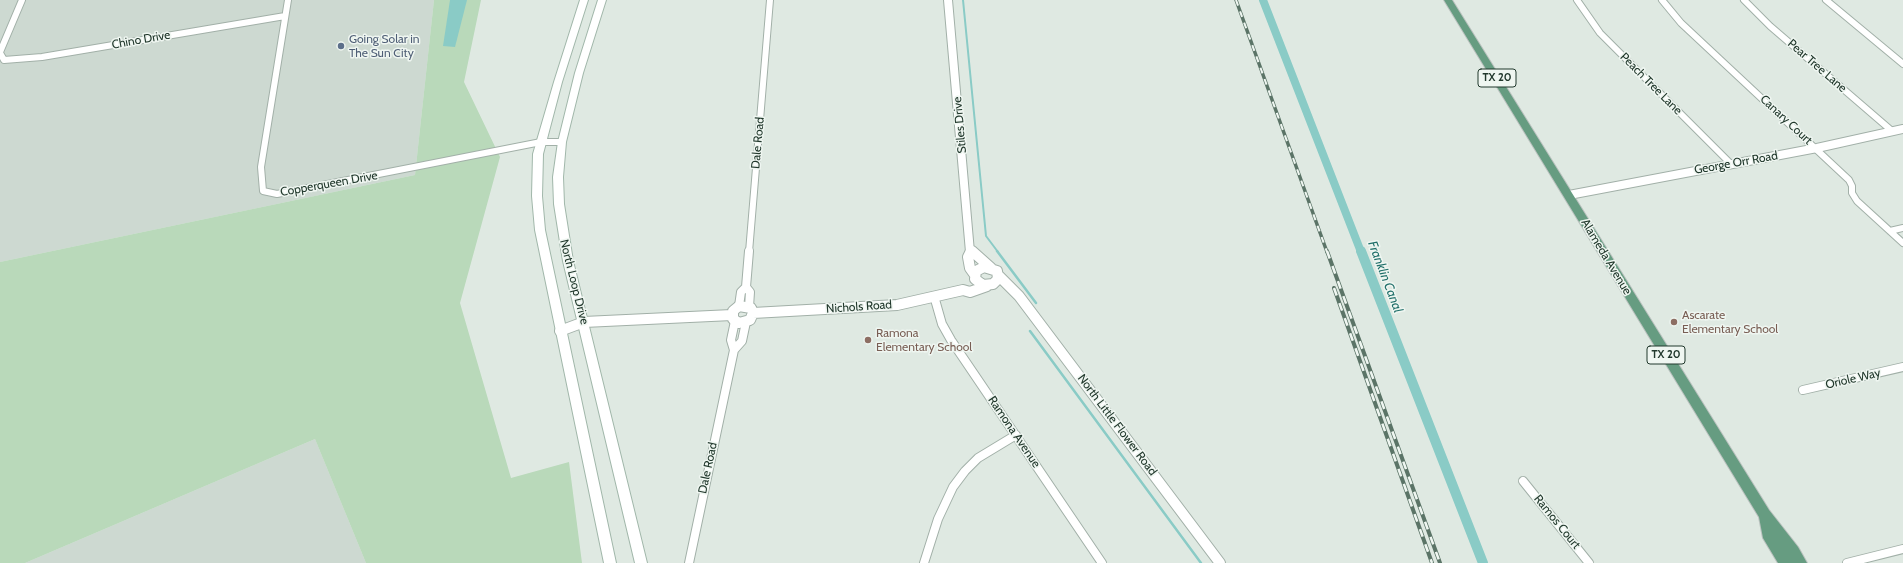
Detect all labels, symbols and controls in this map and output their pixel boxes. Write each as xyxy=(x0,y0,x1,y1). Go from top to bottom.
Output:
street label: Chino Drive xyxy=(111,28,171,52)
place label: Going Solar in The Sun City xyxy=(349,32,419,60)
street label: Pear Tree Lane xyxy=(1784,36,1850,96)
marker: Going Solar in The Sun City xyxy=(336,41,346,51)
street label: Peach Tree Lane xyxy=(1617,50,1685,118)
road number: TX 20 xyxy=(1478,69,1516,87)
street label: Canary Court xyxy=(1757,92,1815,148)
street label: Stiles Drive xyxy=(950,96,970,154)
street label: Dale Road xyxy=(749,116,767,170)
street label: George Orr Road xyxy=(1693,149,1779,177)
street label: Copperqueen Drive xyxy=(279,168,379,200)
street label: Alameda Avenue xyxy=(1578,217,1634,297)
street label: North Loop Drive xyxy=(556,238,592,326)
water label: Franklin Canal xyxy=(1364,239,1406,315)
street label: Nichols Road xyxy=(826,298,892,316)
place label: Ascarate Elementary School xyxy=(1682,308,1778,336)
marker: Ascarate Elementary School xyxy=(1669,317,1679,327)
place label: Ramona Elementary School xyxy=(876,326,972,354)
marker: Ramona Elementary School xyxy=(863,335,873,345)
road number: TX 20 xyxy=(1647,346,1685,364)
street label: Oriole Way xyxy=(1824,366,1882,392)
street label: North Little Flower Road xyxy=(1074,372,1160,478)
street label: Ramona Avenue xyxy=(985,393,1043,471)
street label: Dale Road xyxy=(696,441,720,495)
street label: Ramos Court xyxy=(1531,492,1583,552)

